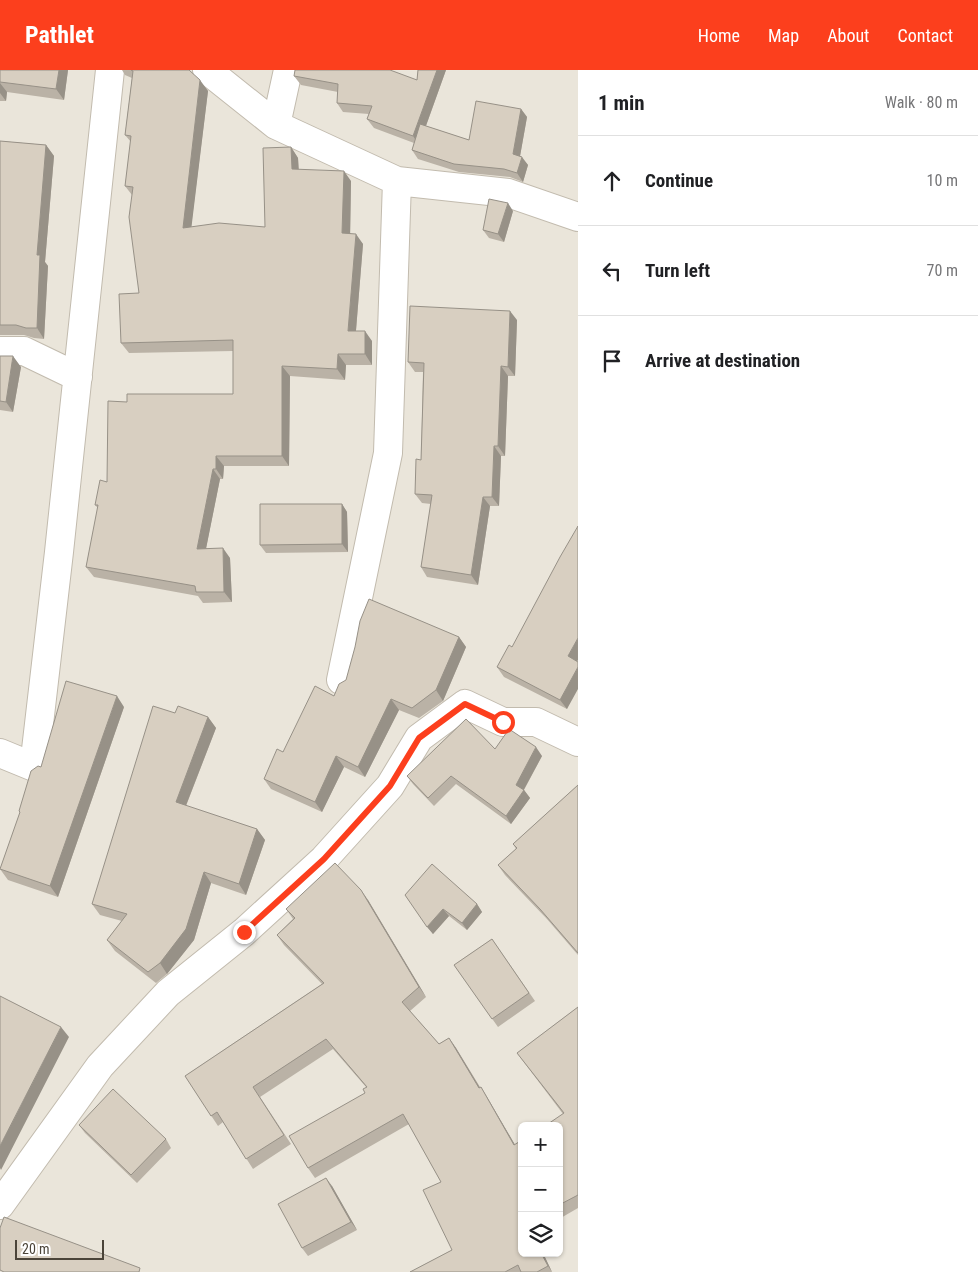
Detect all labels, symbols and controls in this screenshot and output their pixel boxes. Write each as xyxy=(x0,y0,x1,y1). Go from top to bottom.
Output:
text: Pathlet xyxy=(25,21,94,49)
text: Home xyxy=(698,25,740,46)
text: Map xyxy=(768,25,799,46)
text: About xyxy=(827,25,869,46)
text: Contact xyxy=(897,25,953,46)
text: 1 min xyxy=(598,91,645,115)
text: Walk · 80 m xyxy=(885,93,958,112)
icon: ahead xyxy=(598,167,626,195)
text: Continue xyxy=(645,169,713,192)
text: 10 m xyxy=(926,171,958,190)
icon: left xyxy=(598,257,626,285)
text: Turn left xyxy=(645,259,710,282)
text: 70 m xyxy=(926,261,958,280)
icon: arrive xyxy=(598,347,626,375)
text: Arrive at destination xyxy=(645,349,800,372)
route start xyxy=(492,711,515,734)
route end xyxy=(233,921,256,944)
map controls xyxy=(518,1122,563,1257)
button: + xyxy=(518,1122,563,1167)
button: − xyxy=(518,1167,563,1212)
button: layers xyxy=(518,1212,563,1257)
scale bar xyxy=(15,1237,104,1260)
text: 20 m xyxy=(22,1241,50,1257)

